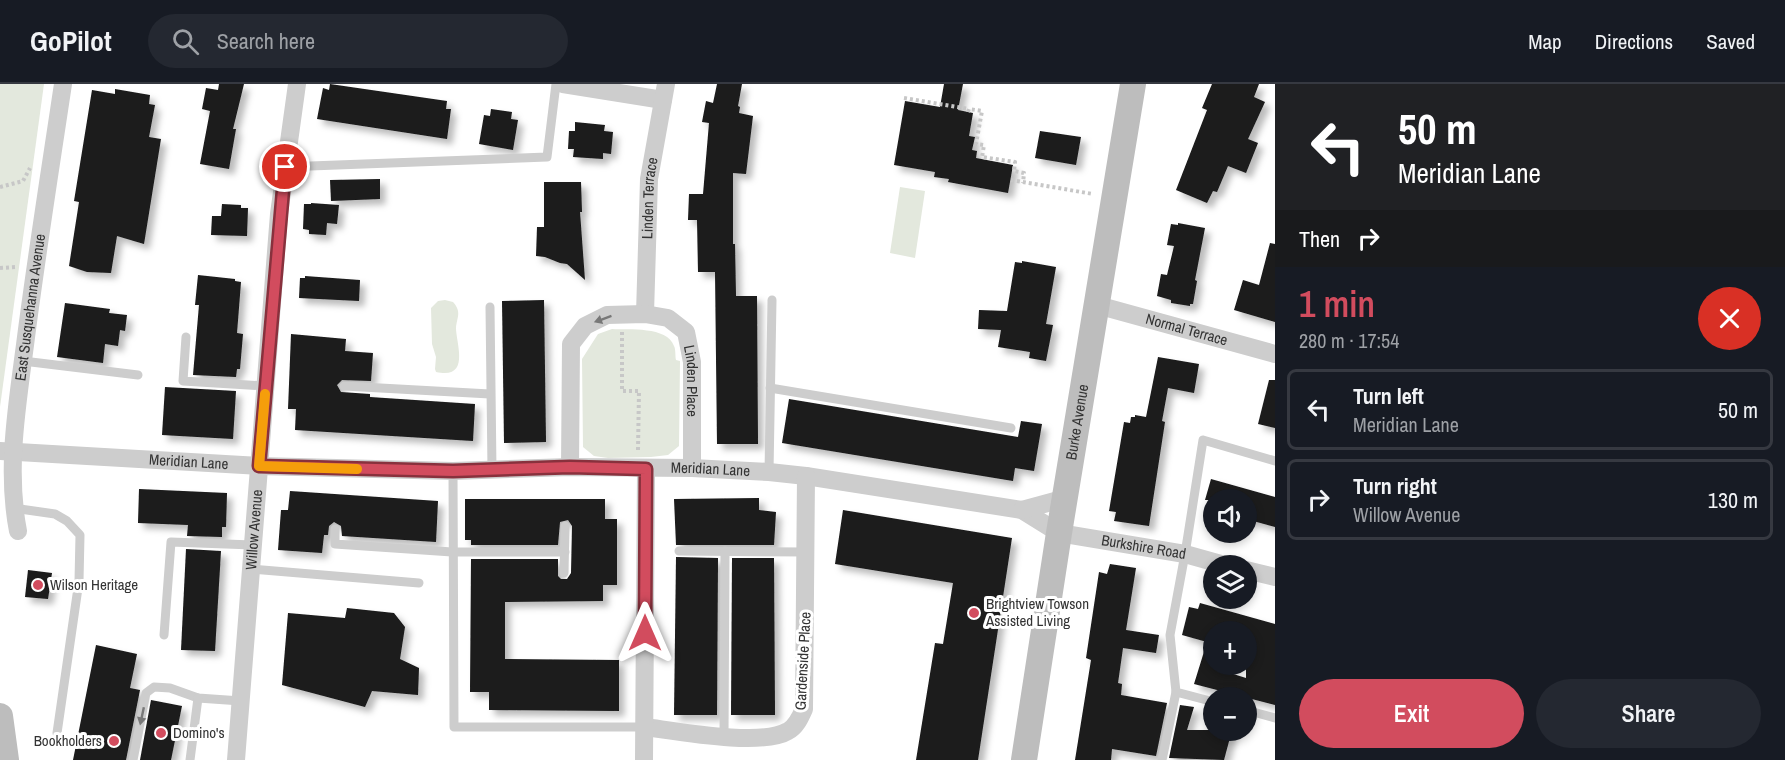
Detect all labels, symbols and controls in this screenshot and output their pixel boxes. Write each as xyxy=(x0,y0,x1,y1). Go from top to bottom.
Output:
search box xyxy=(148,14,568,68)
text: GoPilot xyxy=(30,22,112,60)
icon: search xyxy=(169,25,202,58)
text: Search here xyxy=(217,26,315,56)
text: Map xyxy=(1528,27,1562,56)
text: Directions xyxy=(1595,27,1673,56)
text: Saved xyxy=(1706,27,1755,56)
text: 50 m xyxy=(1398,101,1477,157)
icon: left xyxy=(1299,108,1377,186)
pin xyxy=(259,141,310,192)
icon: arrive xyxy=(268,150,301,183)
street label: Linden Terrace xyxy=(636,155,663,239)
text: Meridian Lane xyxy=(1398,155,1541,191)
icon: right xyxy=(1352,222,1385,255)
text: Then xyxy=(1299,224,1340,254)
street label: East Susquehanna Avenue xyxy=(9,232,50,382)
text: 1 min xyxy=(1299,280,1375,328)
button: close xyxy=(1698,287,1761,350)
street label: Normal Terrace xyxy=(1144,308,1230,351)
one-way arrow xyxy=(593,314,611,324)
text: 280 m · 17:54 xyxy=(1299,327,1399,354)
street label: Linden Place xyxy=(679,343,703,417)
text: Turn left xyxy=(1353,381,1424,411)
street label: Burke Avenue xyxy=(1060,383,1093,462)
icon: left xyxy=(1302,393,1335,426)
text: 50 m xyxy=(1718,395,1758,425)
text: Meridian Lane xyxy=(1353,411,1459,438)
street label: Meridian Lane xyxy=(148,449,229,474)
street label: Meridian Lane xyxy=(671,457,751,481)
text: Turn right xyxy=(1353,471,1437,501)
icon: right xyxy=(1302,483,1335,516)
text: 130 m xyxy=(1708,485,1758,515)
street label: Willow Avenue xyxy=(240,489,267,571)
map controls xyxy=(1203,489,1257,741)
button: sound xyxy=(1203,489,1257,543)
text: Willow Avenue xyxy=(1353,501,1460,528)
street label: Burkshire Road xyxy=(1100,529,1188,564)
button: layers xyxy=(1203,555,1257,609)
place label: Wilson Heritage xyxy=(50,574,138,595)
marker: Wilson Heritage xyxy=(31,578,45,592)
place label: Brightview Towson Assisted Living xyxy=(985,593,1089,631)
position arrow xyxy=(613,601,677,665)
marker: Brightview Towson Assisted Living xyxy=(967,606,981,620)
street label: Gardenside Place xyxy=(789,611,816,711)
button: + xyxy=(1203,621,1257,675)
button: Exit xyxy=(1299,679,1524,748)
button: Share xyxy=(1536,679,1761,748)
button: − xyxy=(1203,687,1257,741)
one-way arrow xyxy=(136,707,146,726)
place label: Domino's xyxy=(173,722,225,743)
marker: Domino's xyxy=(154,726,168,740)
place label: Bookholders xyxy=(34,730,102,751)
marker: Bookholders xyxy=(107,734,121,748)

